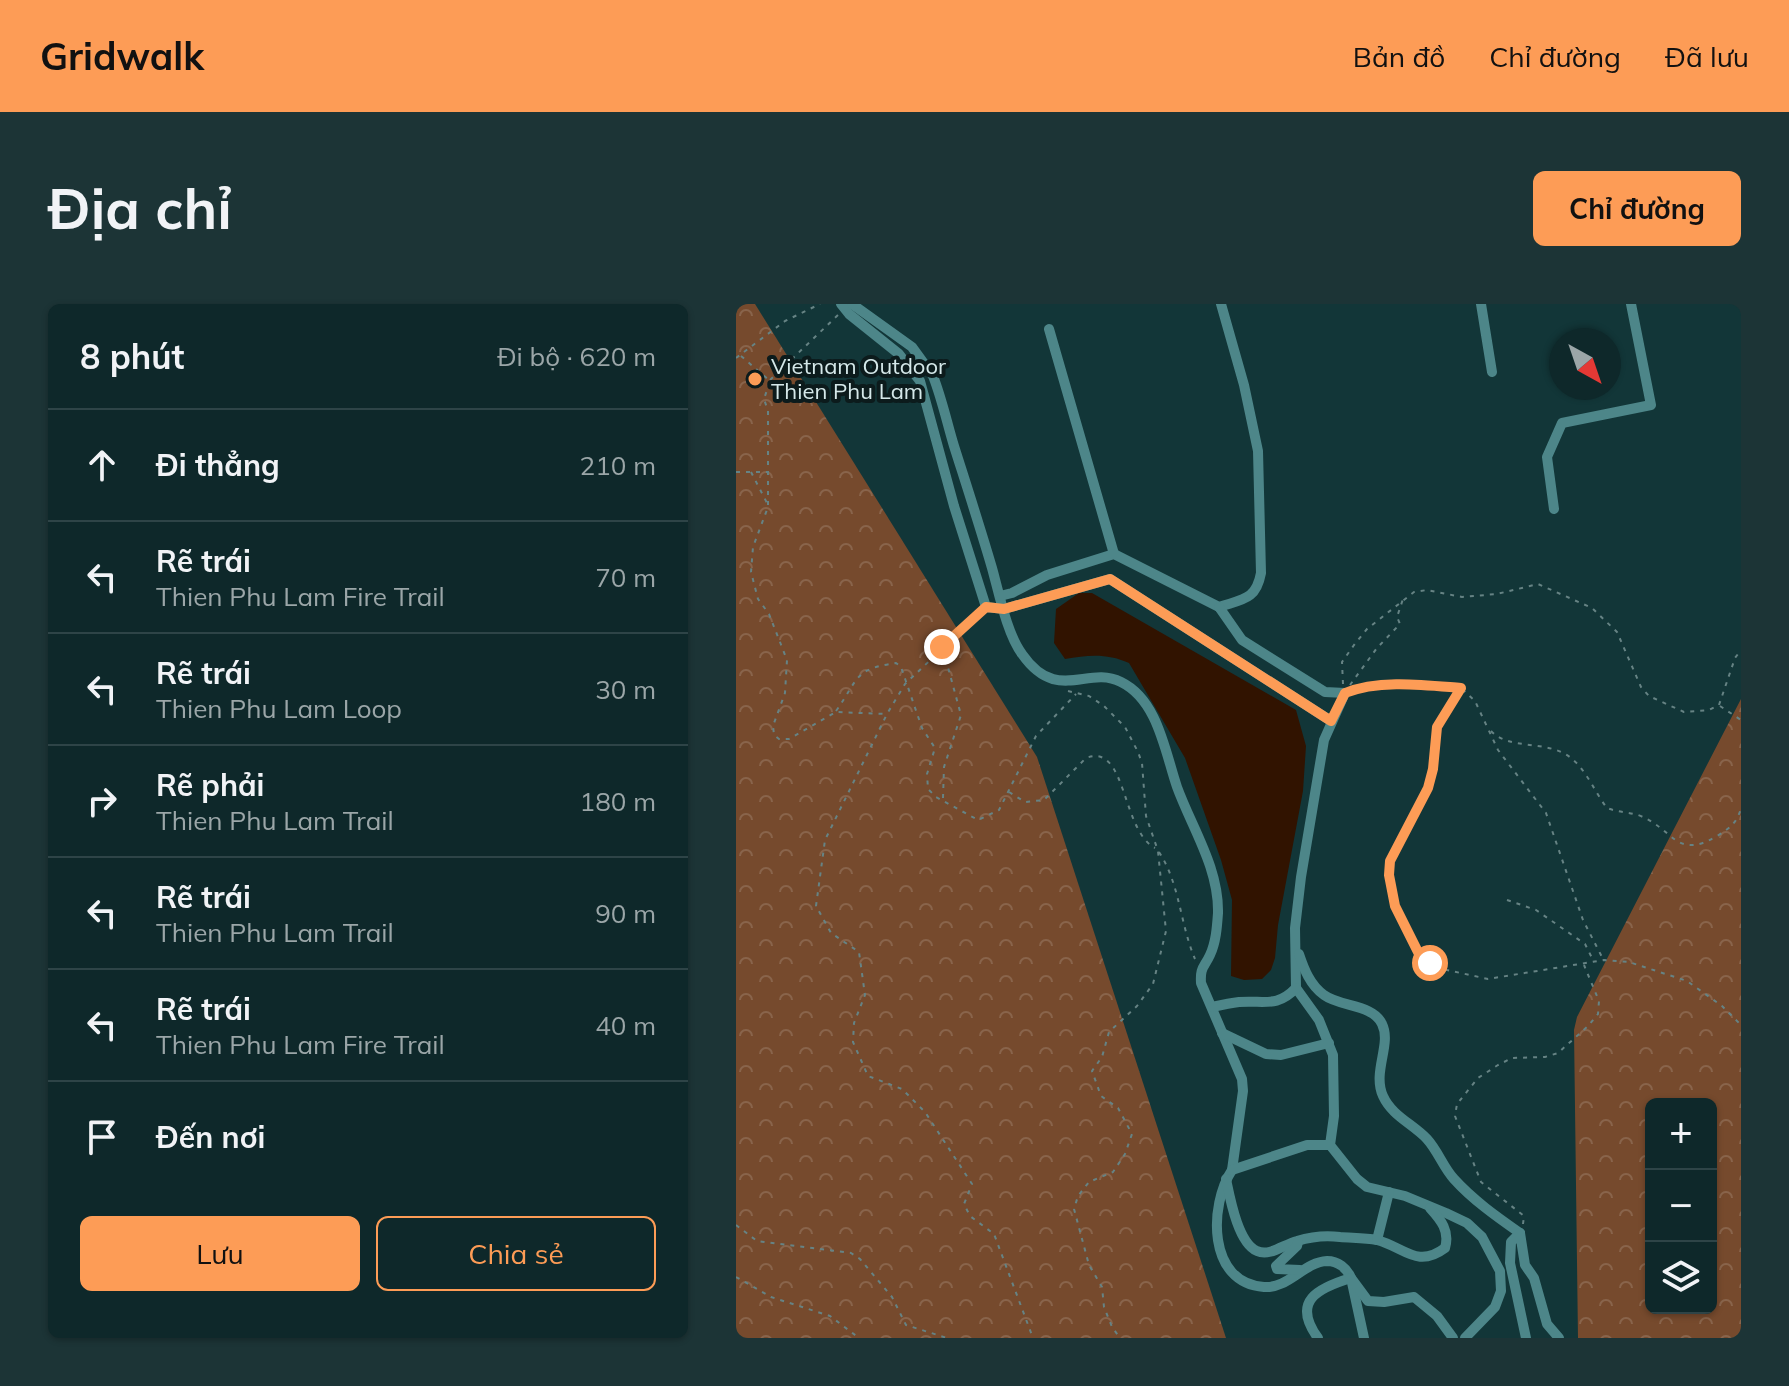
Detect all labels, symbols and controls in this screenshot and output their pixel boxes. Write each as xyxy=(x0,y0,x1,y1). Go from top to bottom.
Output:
text: Gridwalk xyxy=(40,32,204,80)
text: Bản đồ xyxy=(1353,39,1445,74)
text: Chỉ đường xyxy=(1489,39,1621,74)
text: Đã lưu xyxy=(1665,39,1749,74)
button: Chỉ đường xyxy=(1533,171,1741,246)
text: Địa chỉ xyxy=(48,173,232,243)
north arrow xyxy=(1549,328,1621,400)
text: 8 phút xyxy=(80,335,184,378)
text: Đi bộ · 620 m xyxy=(497,340,656,373)
place label: Vietnam Outdoor Thien Phu Lam xyxy=(771,352,946,405)
marker: Vietnam Outdoor Thien Phu Lam xyxy=(746,370,764,388)
icon: ahead xyxy=(80,443,124,487)
text: Đi thẳng xyxy=(156,446,280,484)
text: 210 m xyxy=(580,449,656,482)
text: Rẽ trái xyxy=(156,542,251,580)
icon: left xyxy=(80,555,124,599)
text: 70 m xyxy=(595,561,656,594)
text: Thien Phu Lam Fire Trail xyxy=(156,580,445,613)
route end xyxy=(924,629,960,665)
text: Rẽ trái xyxy=(156,654,251,692)
icon: left xyxy=(80,667,124,711)
text: 30 m xyxy=(595,673,656,706)
text: Thien Phu Lam Loop xyxy=(156,692,402,725)
text: Rẽ phải xyxy=(156,766,264,804)
icon: right xyxy=(80,779,124,823)
text: 180 m xyxy=(580,785,656,818)
text: Thien Phu Lam Trail xyxy=(156,804,394,837)
text: Rẽ trái xyxy=(156,878,251,916)
icon: left xyxy=(80,891,124,935)
text: 90 m xyxy=(595,897,656,930)
text: Thien Phu Lam Trail xyxy=(156,916,394,949)
route start xyxy=(1412,945,1448,981)
text: Rẽ trái xyxy=(156,990,251,1028)
icon: left xyxy=(80,1003,124,1047)
text: 40 m xyxy=(595,1009,656,1042)
text: Thien Phu Lam Fire Trail xyxy=(156,1028,445,1061)
map controls xyxy=(1645,1098,1717,1314)
button: + xyxy=(1645,1098,1717,1170)
icon: arrive xyxy=(80,1115,124,1159)
text: Đến nơi xyxy=(156,1118,265,1156)
button: − xyxy=(1645,1170,1717,1242)
button: Lưu xyxy=(80,1216,360,1291)
button: Chia sẻ xyxy=(376,1216,656,1291)
button: layers xyxy=(1645,1242,1717,1314)

